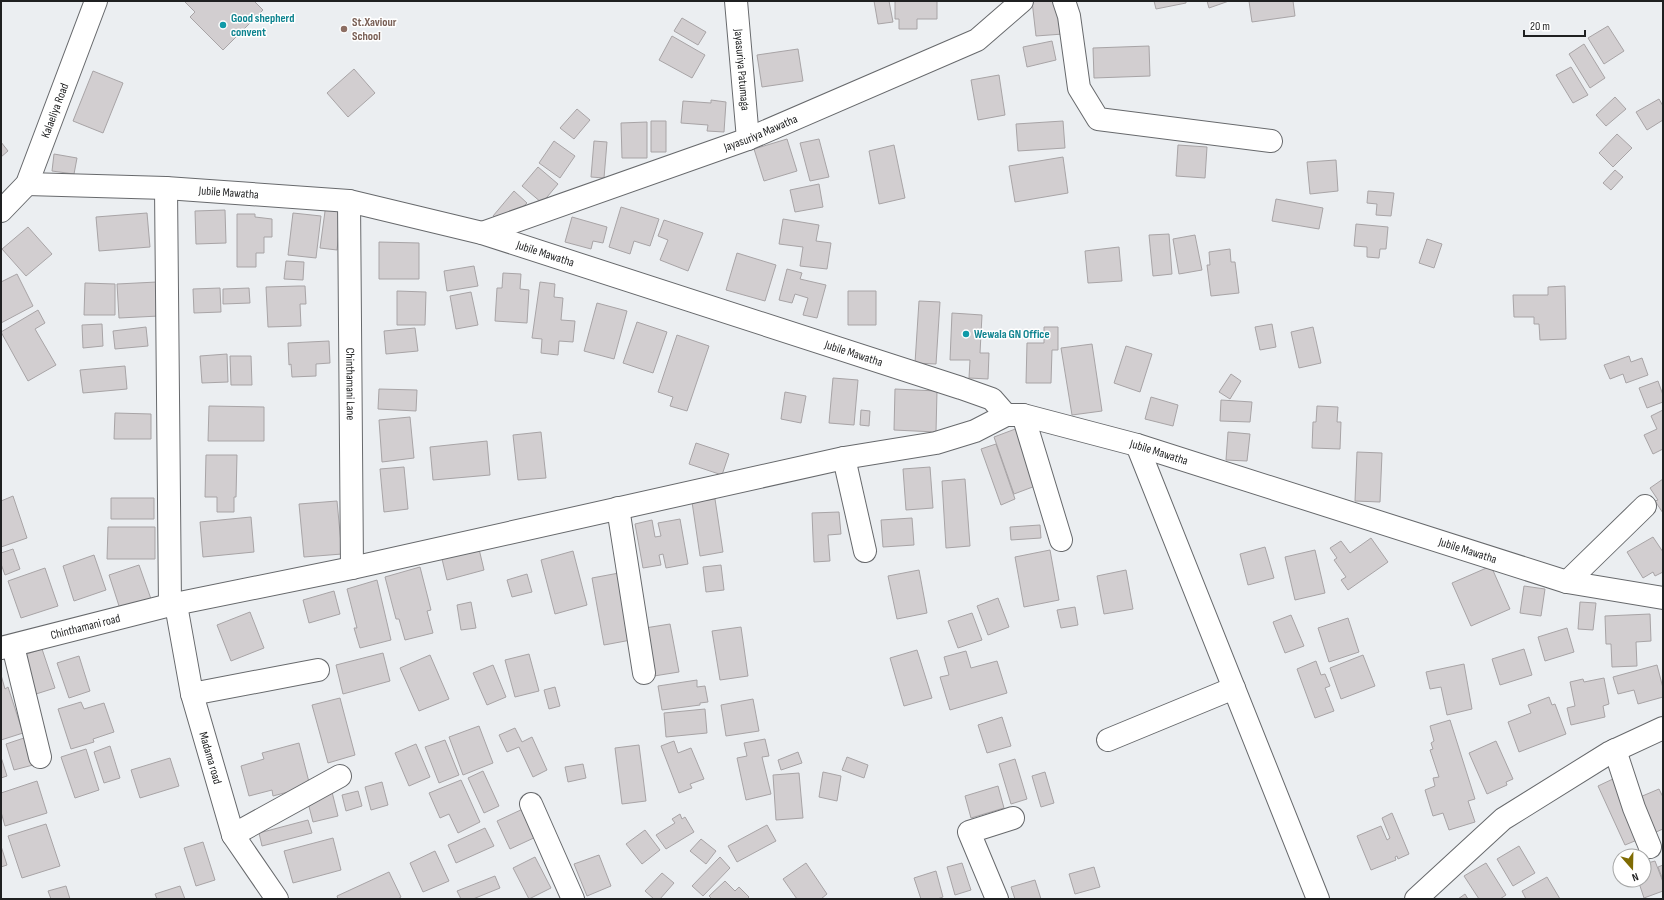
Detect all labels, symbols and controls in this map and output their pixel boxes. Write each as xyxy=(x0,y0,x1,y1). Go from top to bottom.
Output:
place label: Good shepherd convent xyxy=(231,11,294,40)
scale bar xyxy=(1524,12,1585,38)
place label: St.Xaviour School xyxy=(352,15,397,44)
text: 20 m xyxy=(1530,19,1550,34)
marker: Good shepherd convent xyxy=(218,20,228,30)
marker: St.Xaviour School xyxy=(339,24,349,34)
street label: Jayasuriya Patumaga xyxy=(730,27,753,112)
street label: Kalaeliya Road xyxy=(38,81,72,140)
street label: Jayasuriya Mawatha xyxy=(721,111,800,155)
street label: Jubile Mawatha xyxy=(197,183,260,203)
street label: Jubile Mawatha xyxy=(513,237,577,271)
place label: Wewala GN Office xyxy=(974,327,1050,342)
marker: Wewala GN Office xyxy=(961,329,971,339)
street label: Jubile Mawatha xyxy=(822,337,885,370)
street label: Chinthamani Lane xyxy=(342,348,358,421)
street label: Jubile Mawatha xyxy=(1127,436,1190,469)
street label: Jubile Mawatha xyxy=(1436,534,1499,567)
street label: Chinthamani road xyxy=(49,611,122,643)
street label: Madama road xyxy=(195,730,225,786)
north arrow xyxy=(1612,848,1652,888)
text: N xyxy=(1630,870,1640,884)

